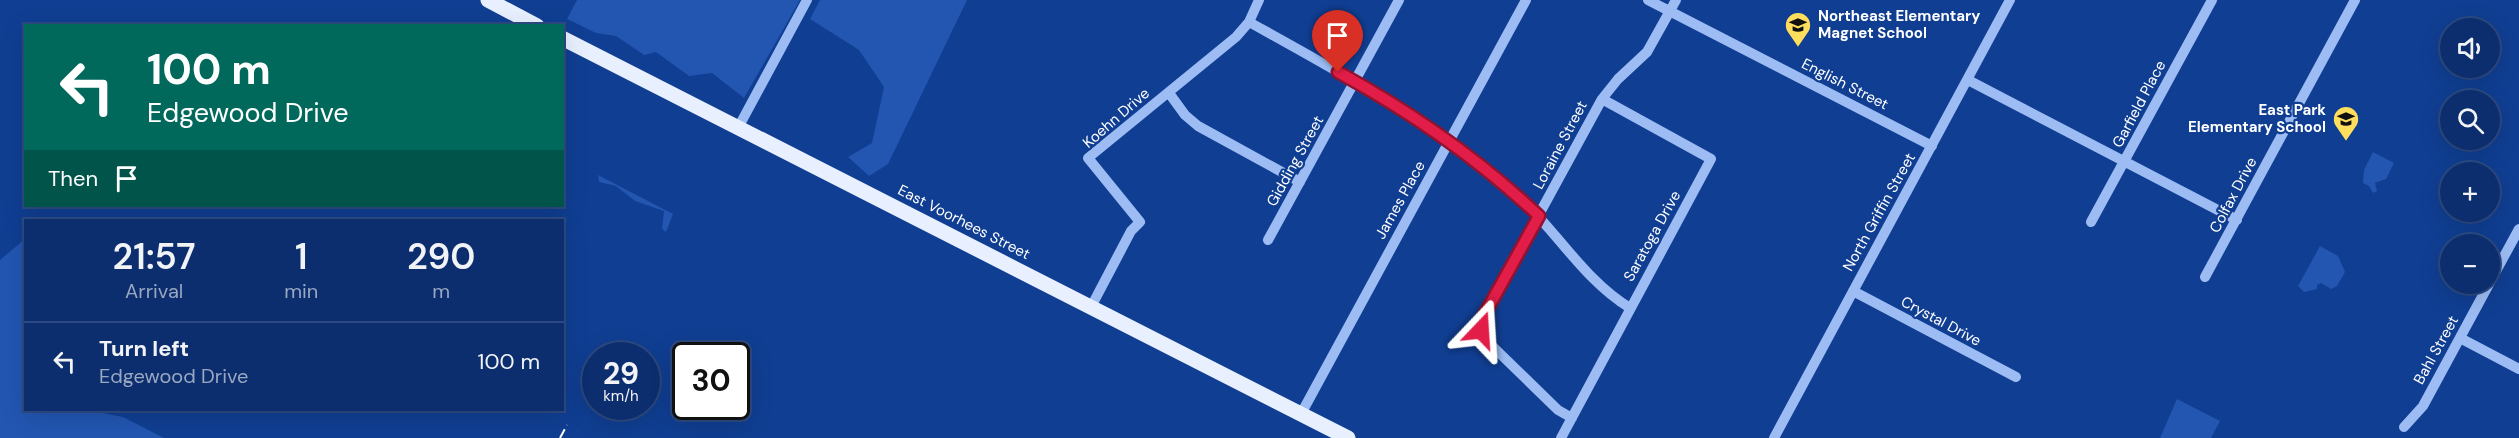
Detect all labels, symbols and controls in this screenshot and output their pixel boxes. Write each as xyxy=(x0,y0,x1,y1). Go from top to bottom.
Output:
place label: Northeast Elementary Magnet School xyxy=(1818,6,1980,43)
pin xyxy=(1312,10,1363,72)
school or university icon: Northeast Elementary Magnet School xyxy=(1783,10,1813,48)
map controls xyxy=(2440,18,2500,294)
button: sound xyxy=(2440,18,2500,78)
icon: arrive xyxy=(1321,19,1354,52)
text: 100 m xyxy=(147,42,271,97)
icon: left xyxy=(48,48,126,126)
street label: English Street xyxy=(1798,54,1892,115)
street label: Garfield Place xyxy=(2108,57,2170,151)
street label: Koehn Drive xyxy=(1078,83,1154,153)
button: search xyxy=(2440,90,2500,150)
text: Edgewood Drive xyxy=(147,95,349,130)
street label: Loraine Street xyxy=(1528,97,1592,193)
place label: East Park Elementary School xyxy=(2188,100,2326,137)
school or university icon: East Park Elementary School xyxy=(2331,104,2361,142)
street label: Gidding Street xyxy=(1262,112,1328,210)
street label: North Griffin Street xyxy=(1838,149,1920,275)
street label: Colfax Drive xyxy=(2205,154,2261,236)
street label: James Place xyxy=(1370,157,1430,243)
icon: arrive xyxy=(110,162,143,195)
button: + xyxy=(2440,162,2500,222)
text: Then xyxy=(48,164,98,193)
street label: East Voorhees Street xyxy=(895,180,1034,264)
street label: Saratoga Drive xyxy=(1619,187,1685,285)
text: 21:57 xyxy=(113,233,196,280)
text: 1 xyxy=(295,233,308,280)
text: 290 xyxy=(407,233,475,280)
button: − xyxy=(2440,234,2500,294)
text: Arrival xyxy=(125,278,183,304)
text: min xyxy=(284,278,318,304)
text: m xyxy=(432,278,450,304)
street label: Crystal Drive xyxy=(1897,291,1985,351)
position arrow xyxy=(1449,298,1513,362)
street label: Bahl Street xyxy=(2409,312,2463,388)
text: Turn left xyxy=(99,334,189,363)
speed limit sign: 30 xyxy=(672,342,750,420)
icon: left xyxy=(48,345,81,378)
text: 100 m xyxy=(478,347,540,376)
text: 29 xyxy=(603,354,639,393)
text: Edgewood Drive xyxy=(99,363,248,389)
text: km/h xyxy=(603,386,639,406)

